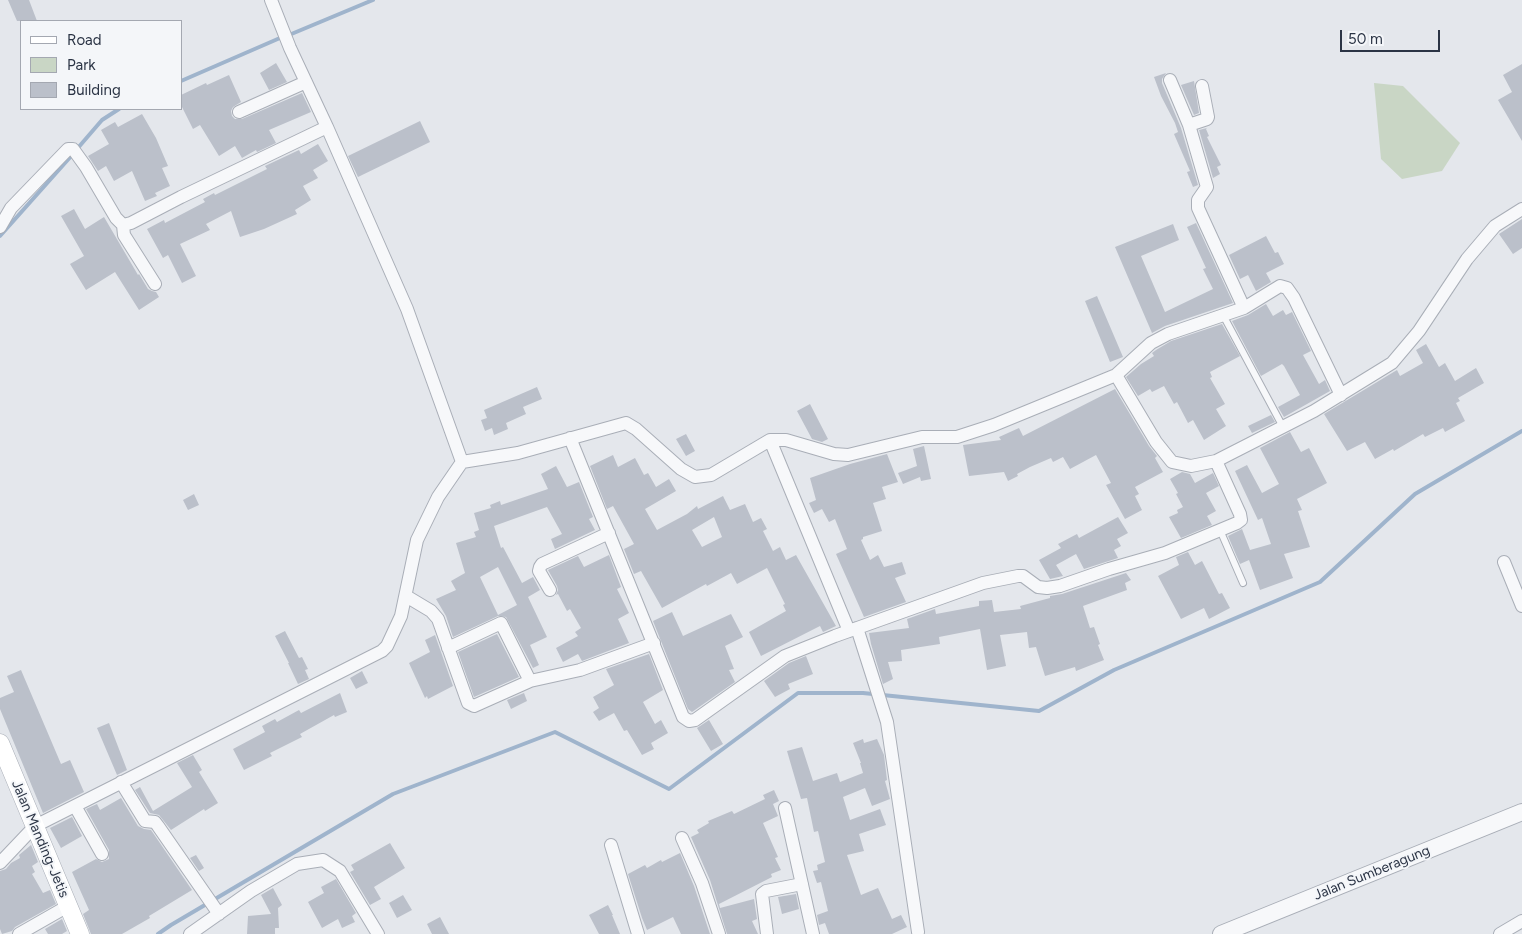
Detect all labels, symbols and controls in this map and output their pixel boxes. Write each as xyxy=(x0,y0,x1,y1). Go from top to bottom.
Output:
legend xyxy=(20,20,182,110)
scale bar xyxy=(1342,20,1442,52)
text: 50 m xyxy=(1348,30,1383,48)
text: Road xyxy=(67,31,102,49)
text: Park xyxy=(67,56,96,74)
text: Building xyxy=(67,81,121,99)
street label: Jalan Manding-Jetis xyxy=(8,778,72,900)
street label: Jalan Sumberagung xyxy=(1311,842,1433,904)

